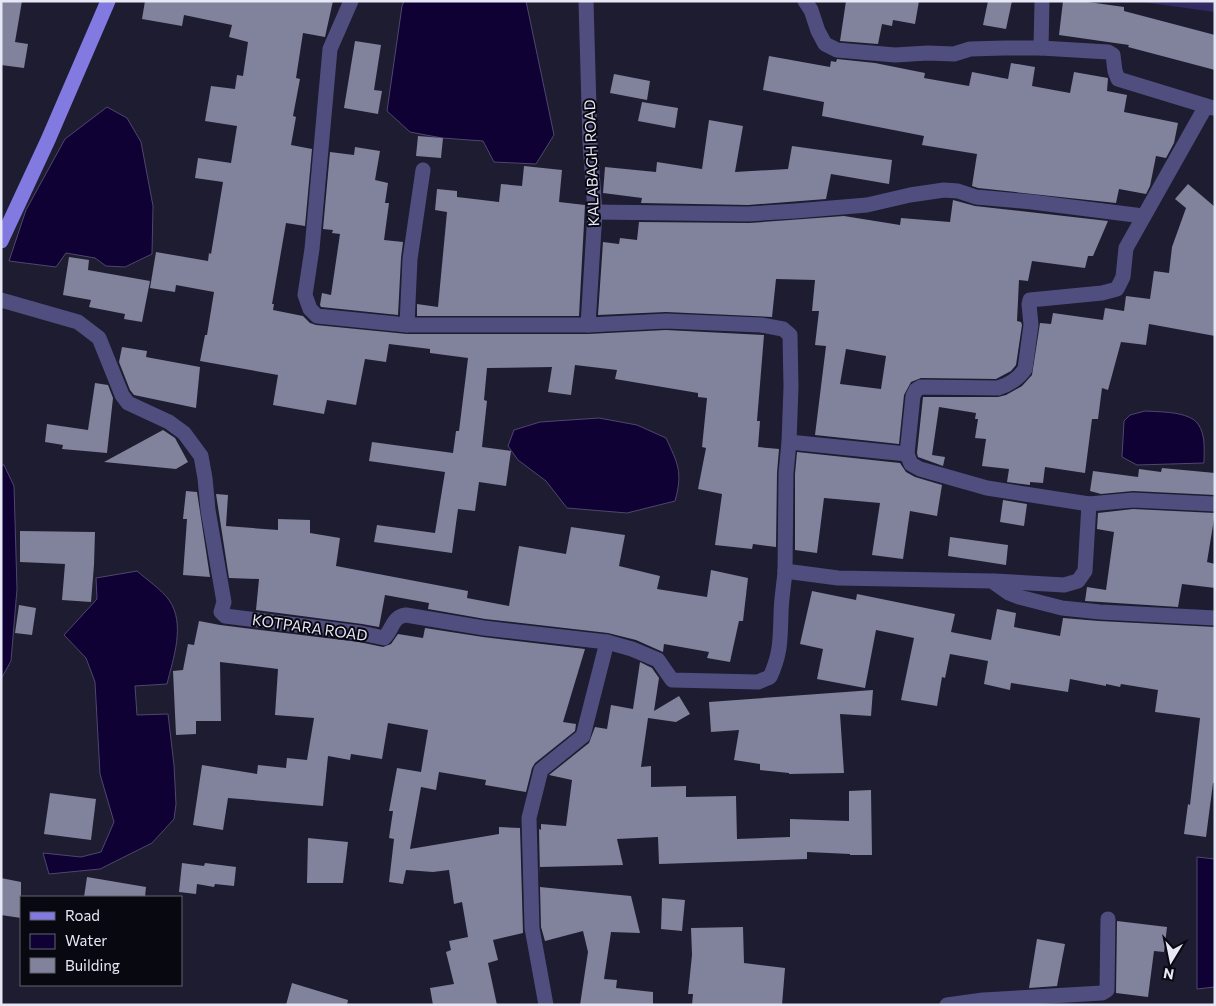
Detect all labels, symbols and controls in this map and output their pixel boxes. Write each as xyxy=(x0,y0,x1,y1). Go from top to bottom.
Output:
street label: KALABAGH ROAD xyxy=(580,99,602,227)
street label: KOTPARA ROAD xyxy=(251,610,369,644)
legend xyxy=(20,896,182,986)
text: Road xyxy=(65,906,100,924)
text: Water xyxy=(65,931,107,949)
north arrow xyxy=(1146,936,1196,986)
text: Building xyxy=(65,956,120,974)
text: N xyxy=(1162,965,1175,984)

